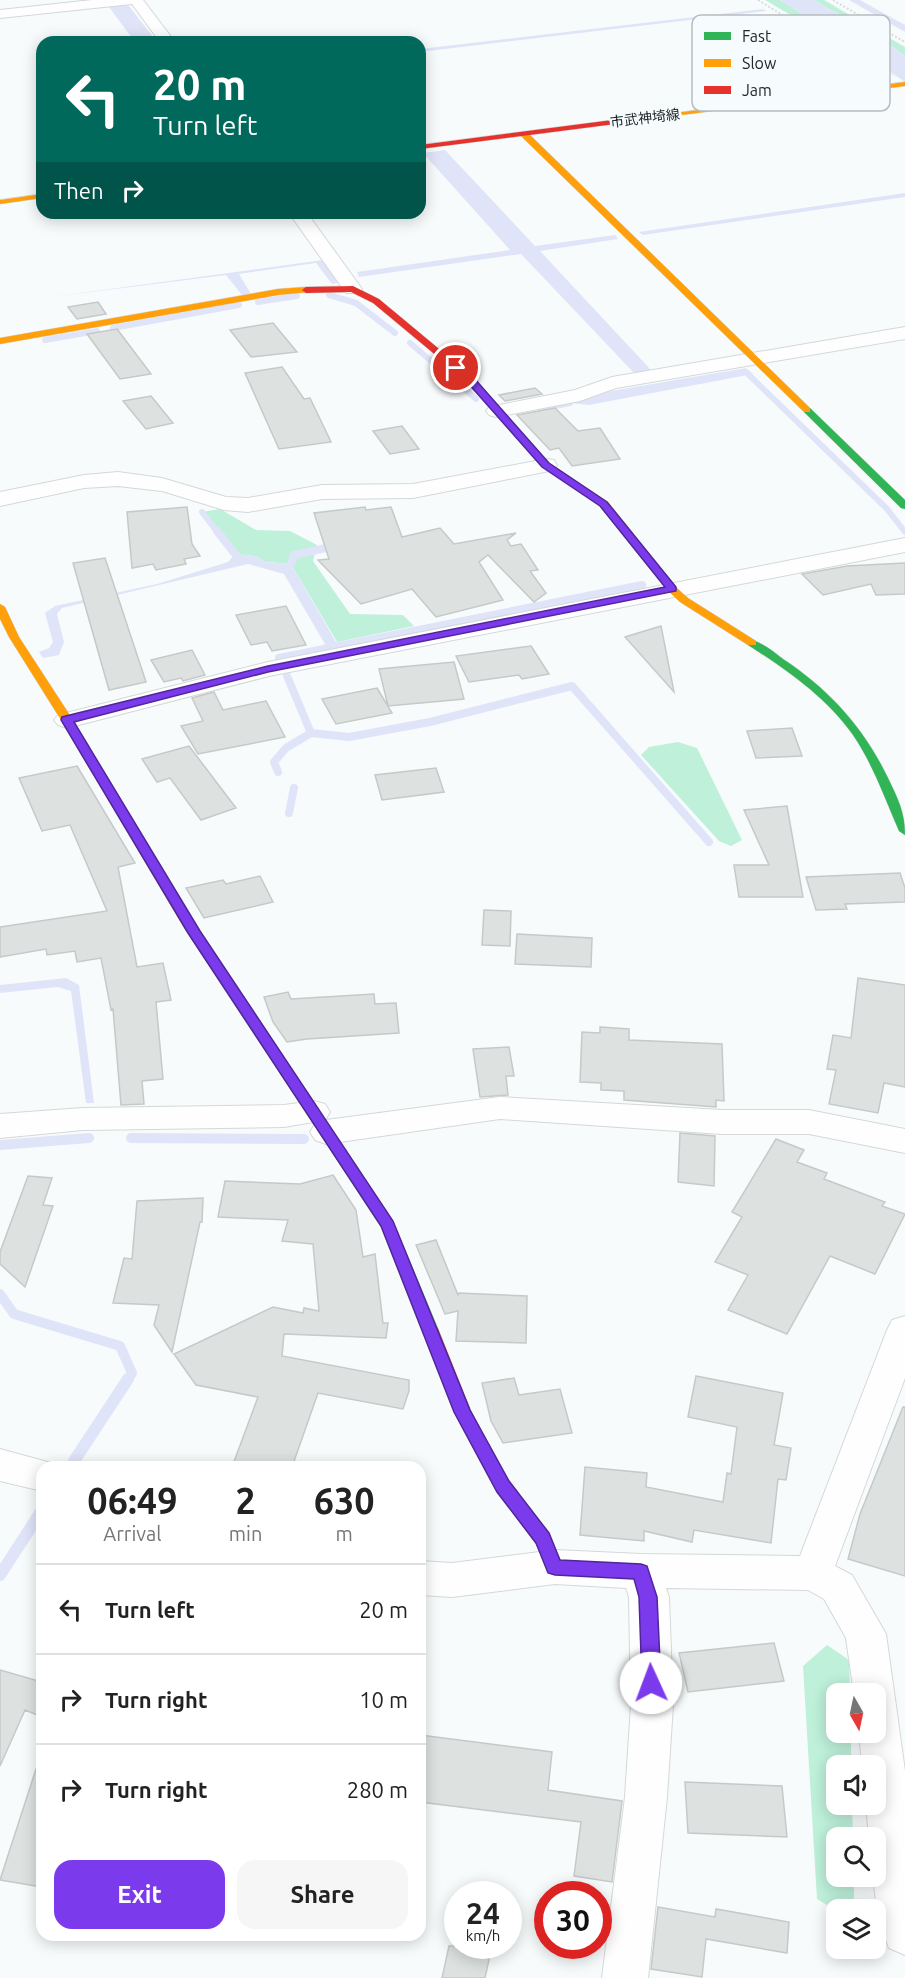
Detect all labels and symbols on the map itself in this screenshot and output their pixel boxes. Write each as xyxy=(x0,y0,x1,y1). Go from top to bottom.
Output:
legend xyxy=(692,15,890,111)
text: Fast xyxy=(742,27,772,45)
text: Slow xyxy=(742,54,777,72)
text: Jam xyxy=(742,81,772,99)
street label: 市武神埼線 xyxy=(609,106,681,130)
pin xyxy=(430,342,481,393)
position arrow xyxy=(619,1651,683,1715)
north arrow xyxy=(826,1683,886,1743)
speed limit sign: 30 xyxy=(534,1881,612,1959)

